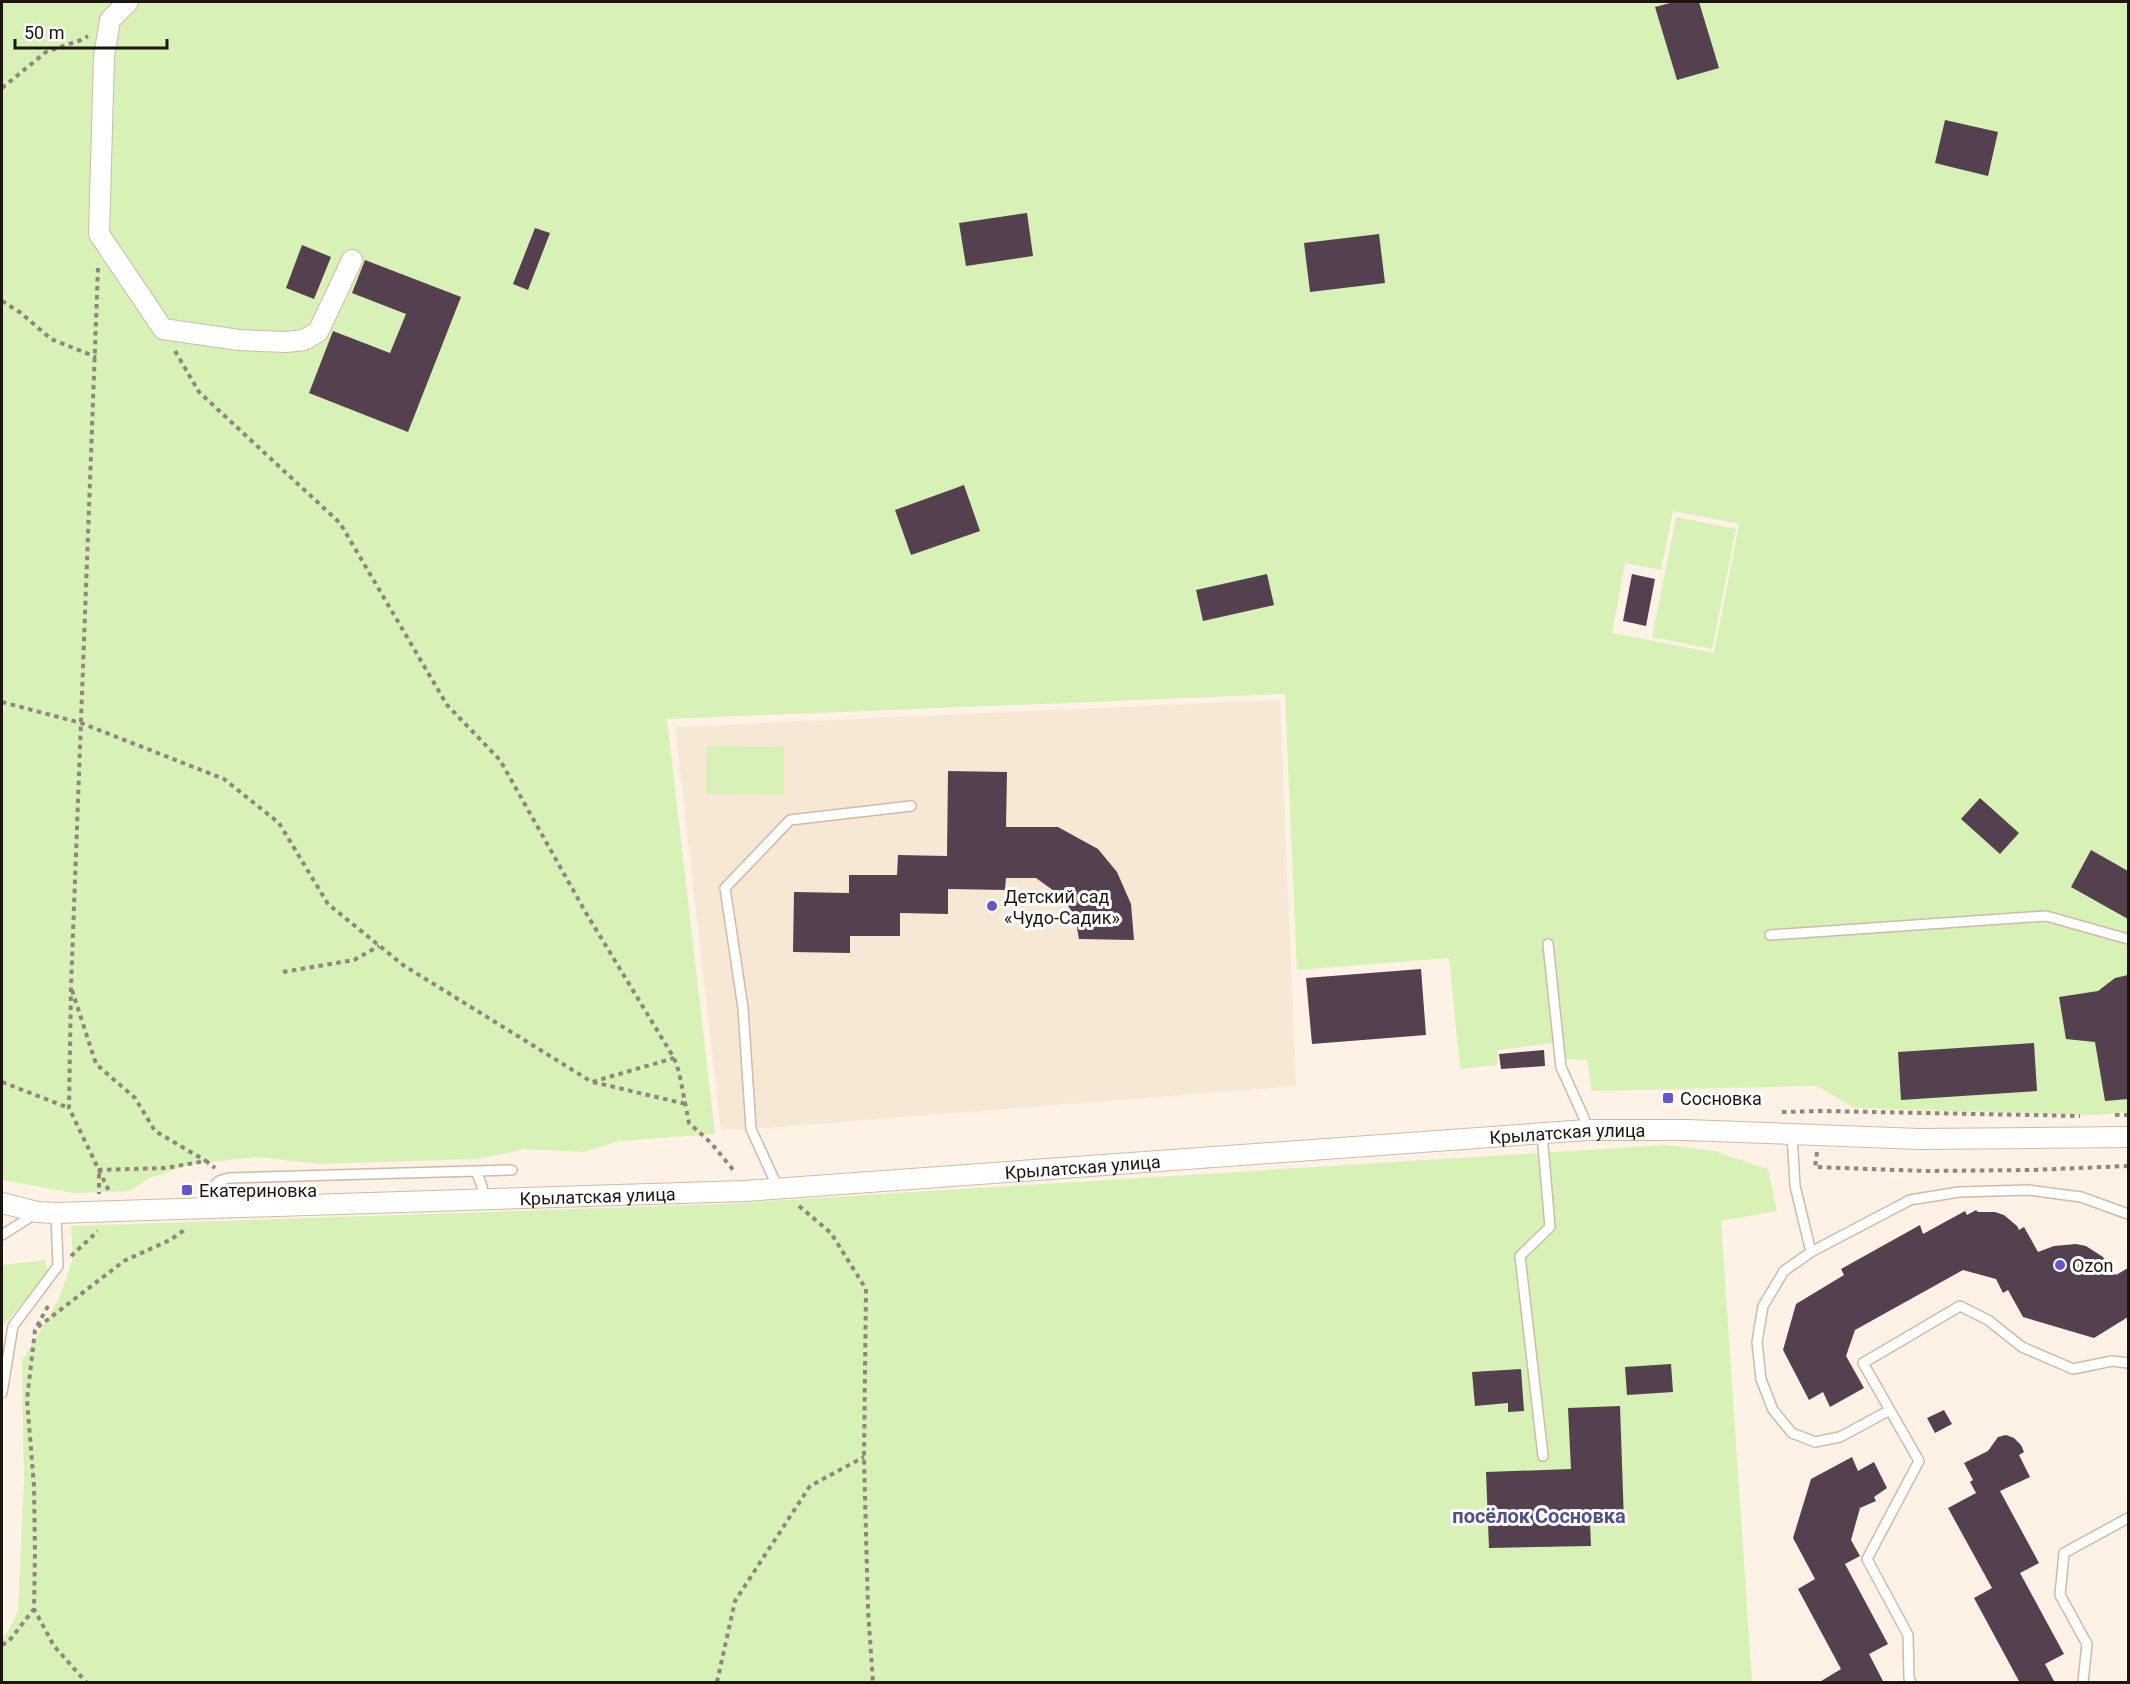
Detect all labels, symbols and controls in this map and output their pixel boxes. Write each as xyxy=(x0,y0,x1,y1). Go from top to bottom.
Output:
scale bar xyxy=(15,12,166,50)
text: 50 m xyxy=(24,22,64,43)
place label: Детский сад «Чудо-Садик» xyxy=(1004,886,1120,928)
marker: Детский сад «Чудо-Садик» xyxy=(985,899,999,913)
place label: Сосновка xyxy=(1680,1088,1762,1109)
marker: Сосновка xyxy=(1661,1091,1675,1105)
street label: Крылатская улица xyxy=(1489,1119,1645,1148)
street label: Крылатская улица xyxy=(1004,1150,1161,1183)
place label: Екатериновка xyxy=(199,1180,317,1201)
marker: Екатериновка xyxy=(180,1183,194,1197)
street label: Крылатская улица xyxy=(519,1183,676,1209)
place label: Ozon xyxy=(2072,1255,2113,1276)
marker: Ozon xyxy=(2053,1258,2067,1272)
district label: посёлок Сосновка xyxy=(1452,1504,1626,1528)

